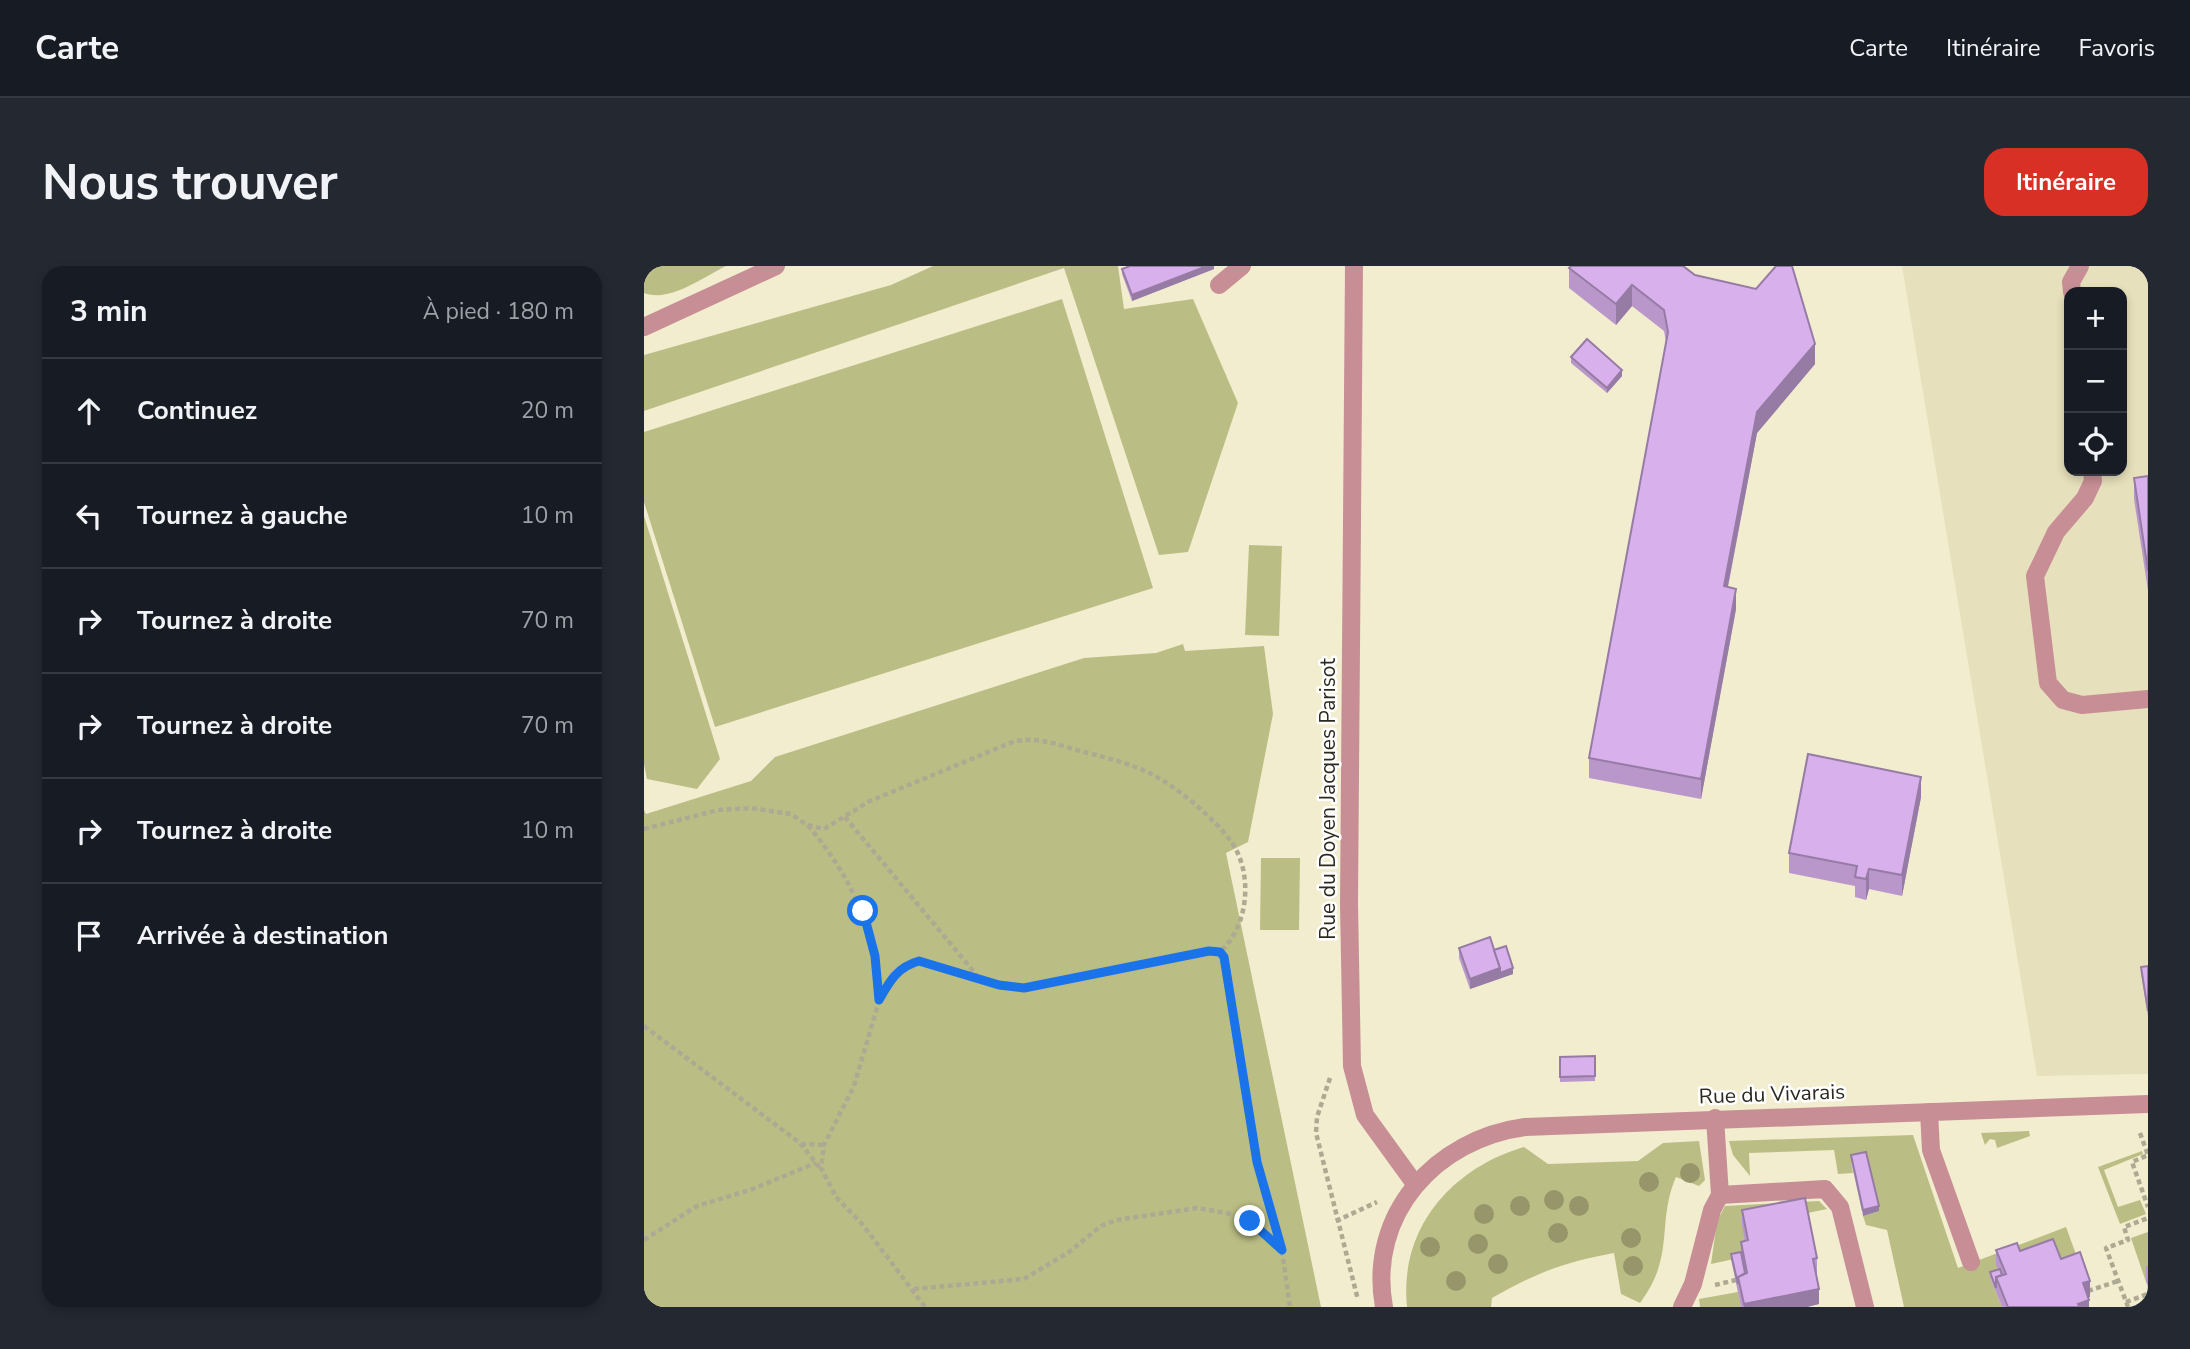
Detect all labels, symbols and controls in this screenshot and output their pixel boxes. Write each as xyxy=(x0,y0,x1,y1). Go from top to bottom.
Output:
text: Carte xyxy=(35,26,119,71)
text: Carte xyxy=(1849,32,1908,64)
text: Itinéraire xyxy=(1946,32,2040,64)
text: Favoris xyxy=(2078,32,2155,64)
button: Itinéraire xyxy=(1984,148,2148,216)
text: Nous trouver xyxy=(42,149,338,216)
map controls xyxy=(2064,287,2127,476)
button: + xyxy=(2064,287,2127,350)
text: 3 min xyxy=(70,291,148,332)
text: À pied · 180 m xyxy=(423,296,574,327)
button: − xyxy=(2064,350,2127,413)
icon: ahead xyxy=(70,392,108,430)
text: Continuez xyxy=(137,393,257,428)
text: 20 m xyxy=(521,395,574,426)
button: locate xyxy=(2064,413,2127,476)
icon: left xyxy=(70,497,108,535)
text: Tournez à gauche xyxy=(137,498,348,533)
text: 10 m xyxy=(521,500,574,531)
icon: right xyxy=(70,602,108,640)
text: Tournez à droite xyxy=(137,603,332,638)
text: 70 m xyxy=(521,605,574,636)
street label: Rue du Doyen Jacques Parisot xyxy=(1314,658,1342,940)
icon: right xyxy=(70,707,108,745)
text: Tournez à droite xyxy=(137,708,332,743)
text: 70 m xyxy=(521,710,574,741)
icon: right xyxy=(70,812,108,850)
text: Tournez à droite xyxy=(137,813,332,848)
text: 10 m xyxy=(521,815,574,846)
route start xyxy=(847,895,878,926)
icon: arrive xyxy=(70,917,108,955)
text: Arrivée à destination xyxy=(137,918,388,953)
street label: Rue du Vivarais xyxy=(1698,1077,1846,1111)
route end xyxy=(1234,1205,1265,1236)

